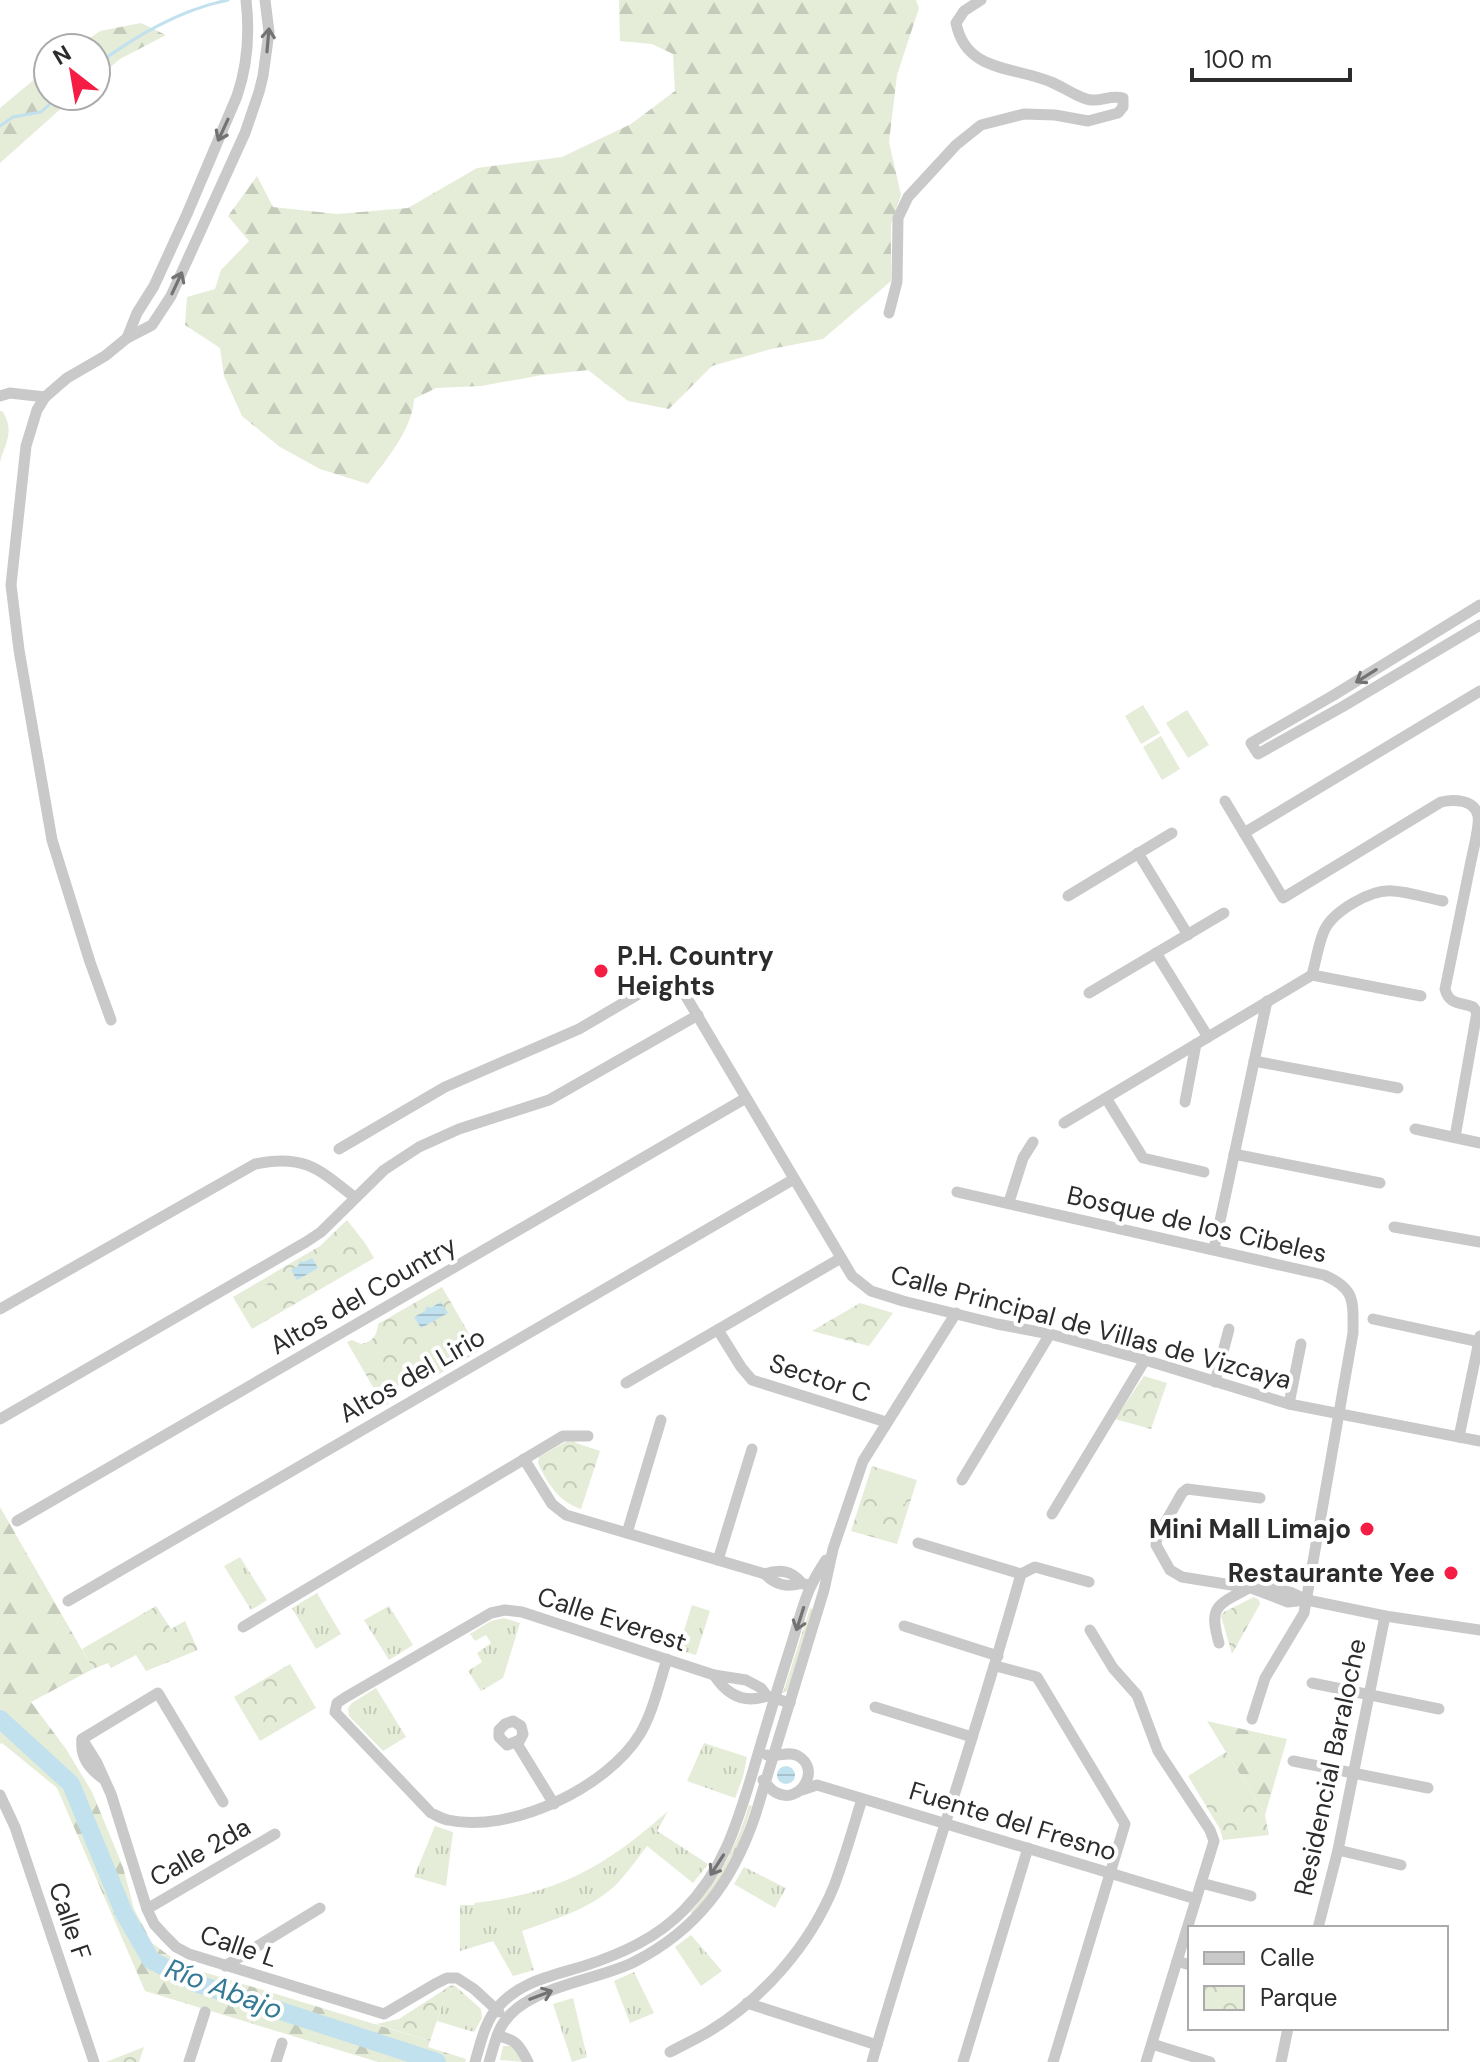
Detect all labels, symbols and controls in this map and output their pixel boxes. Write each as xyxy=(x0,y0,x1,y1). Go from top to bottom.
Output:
one-way arrow xyxy=(261,27,276,54)
north arrow xyxy=(32,32,112,112)
scale bar xyxy=(1192,32,1350,82)
text: N xyxy=(48,39,76,72)
text: 100 m xyxy=(1204,44,1272,75)
one-way arrow xyxy=(215,117,230,141)
one-way arrow xyxy=(171,271,186,295)
one-way arrow xyxy=(1355,668,1378,684)
place label: P.H. Country Heights xyxy=(617,939,774,1003)
marker: P.H. Country Heights xyxy=(592,962,610,980)
street label: Bosque de los Cibeles xyxy=(1064,1178,1330,1270)
street label: Altos del Country xyxy=(263,1228,463,1362)
street label: Calle Principal de Villas de Vizcaya xyxy=(887,1257,1295,1397)
street label: Altos del Lirio xyxy=(333,1319,491,1431)
street label: Sector C xyxy=(765,1346,875,1410)
place label: Mini Mall Limajo xyxy=(1149,1512,1351,1546)
marker: Mini Mall Limajo xyxy=(1358,1520,1376,1538)
place label: Restaurante Yee xyxy=(1228,1556,1435,1590)
marker: Restaurante Yee xyxy=(1442,1564,1460,1582)
street label: Calle Everest xyxy=(533,1579,691,1659)
one-way arrow xyxy=(792,1606,806,1631)
street label: Residencial Baraloche xyxy=(1286,1635,1374,1899)
street label: Fuente del Fresno xyxy=(905,1773,1121,1869)
street label: Calle 2da xyxy=(143,1810,257,1894)
one-way arrow xyxy=(709,1853,725,1876)
street label: Calle F xyxy=(41,1878,99,1964)
street label: Calle L xyxy=(196,1917,282,1975)
legend xyxy=(1188,1926,1448,2030)
text: Calle xyxy=(1260,1942,1315,1973)
water label: Río Abajo xyxy=(160,1950,288,2028)
text: Parque xyxy=(1260,1982,1337,2013)
one-way arrow xyxy=(528,1987,553,2001)

